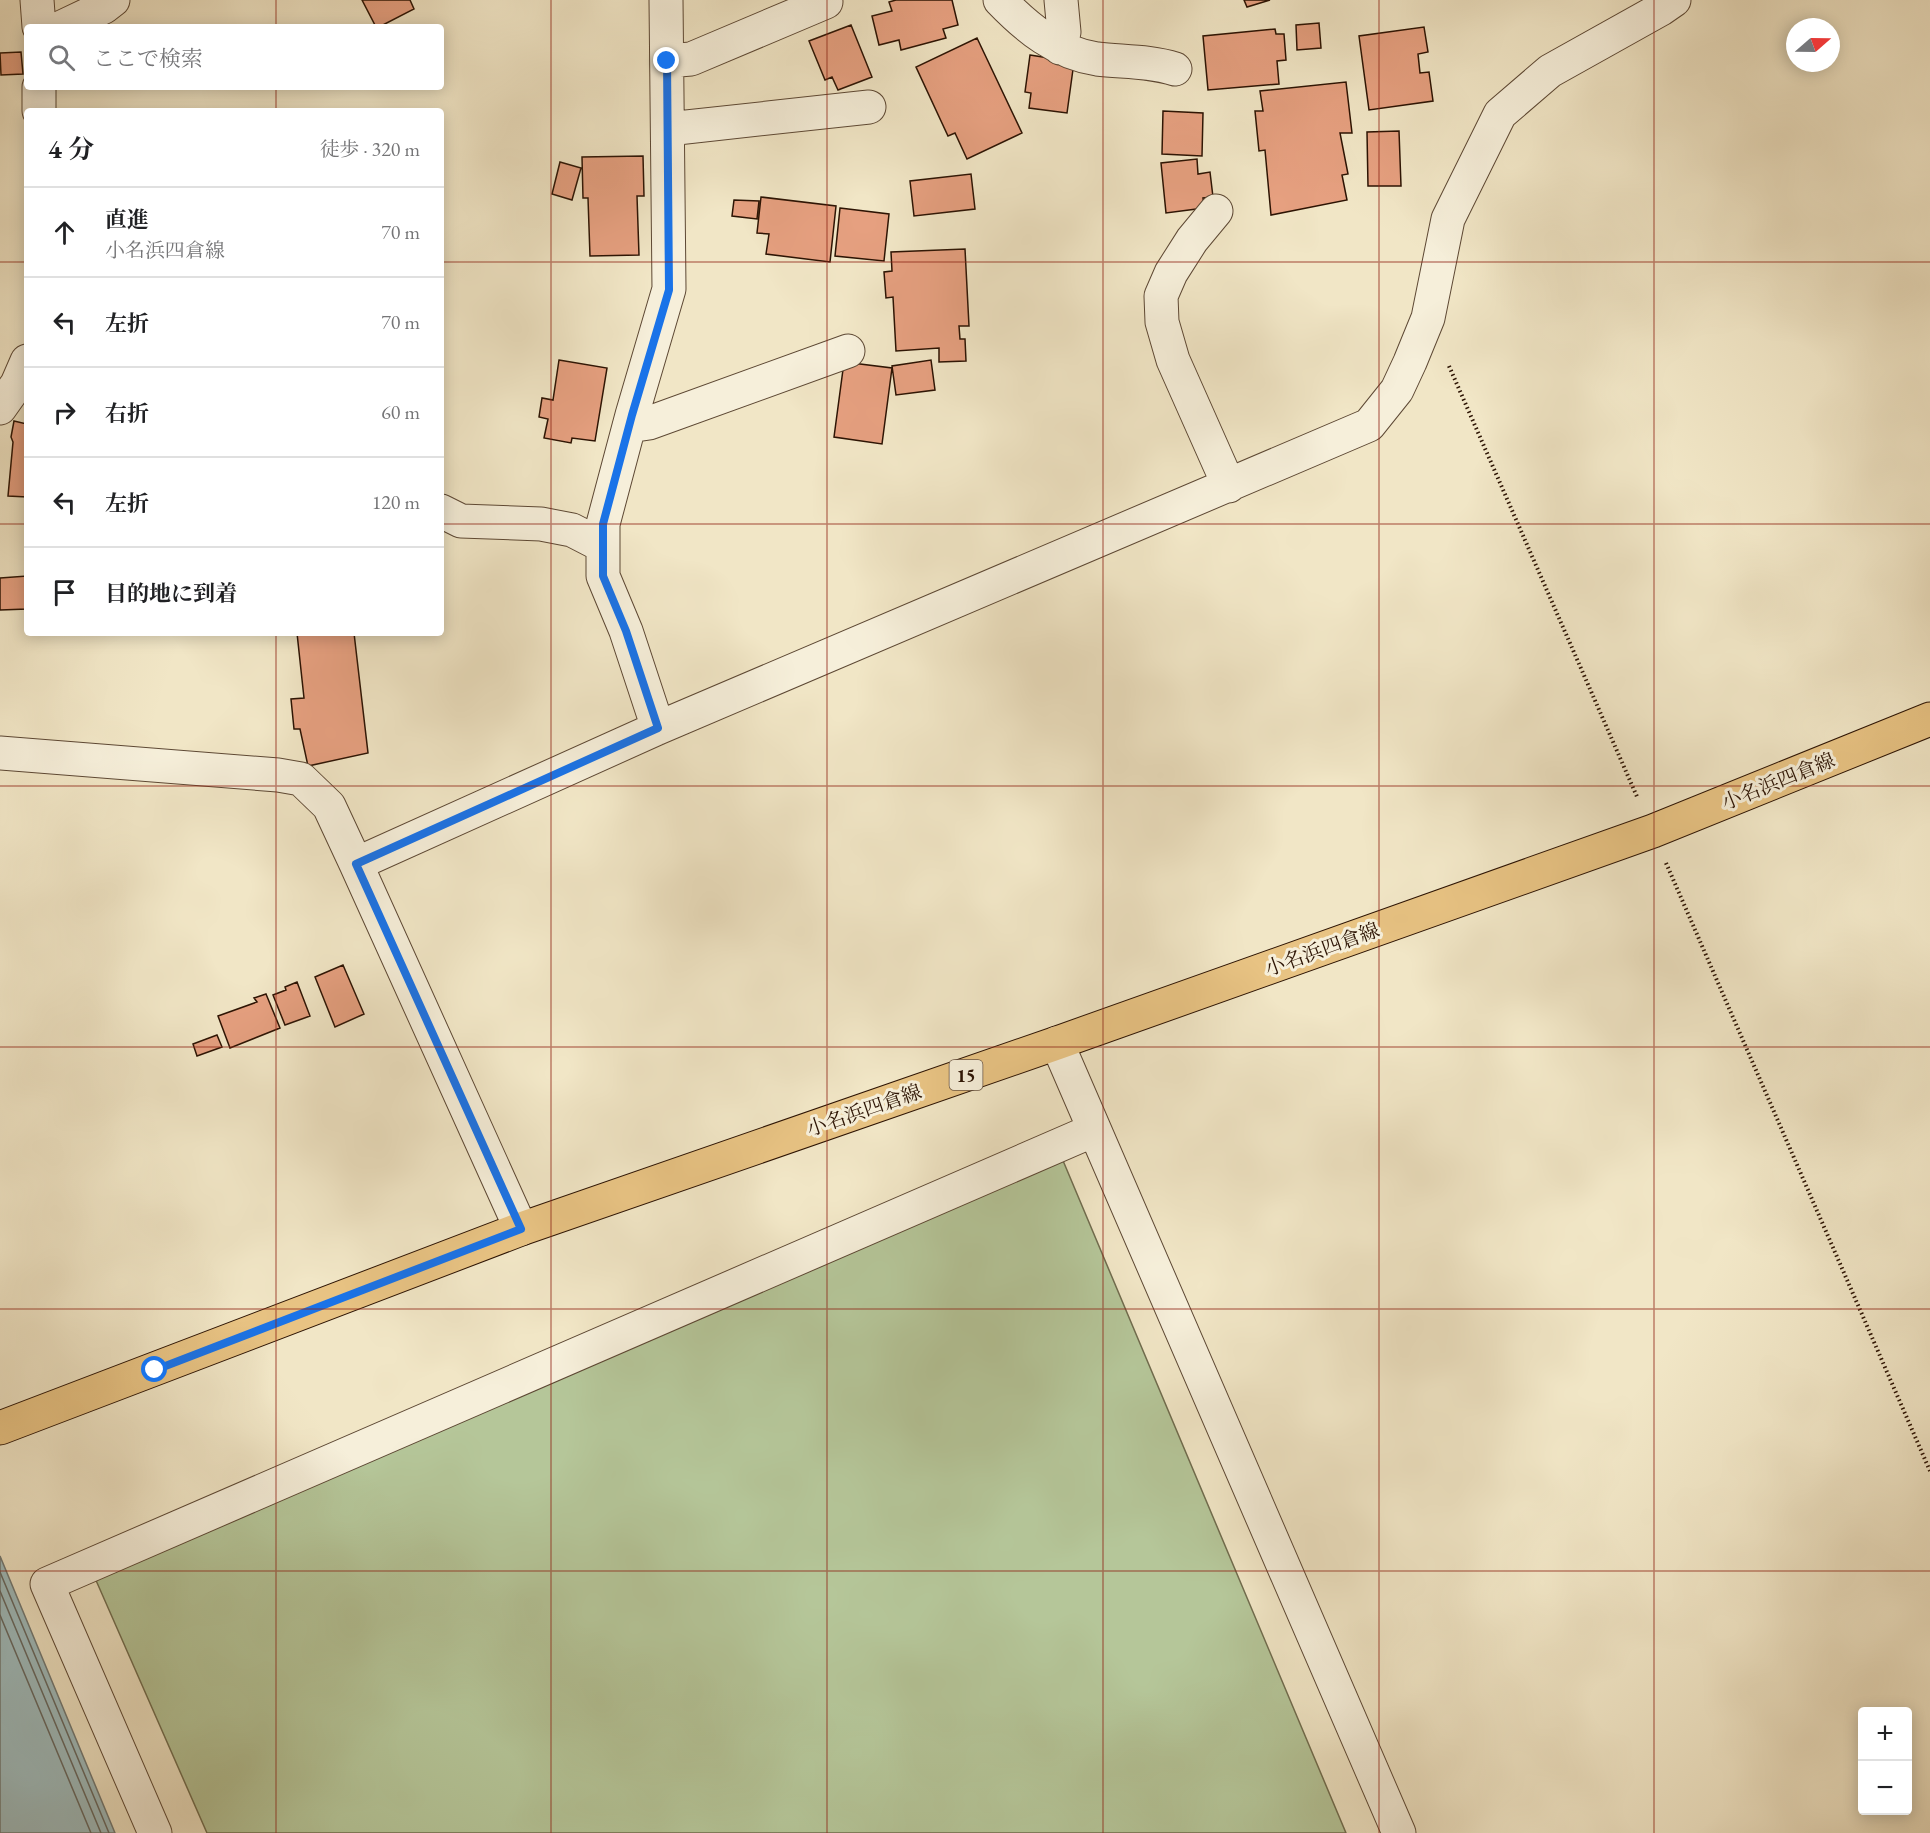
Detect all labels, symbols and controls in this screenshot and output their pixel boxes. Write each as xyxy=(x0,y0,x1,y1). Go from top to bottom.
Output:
north arrow xyxy=(1786,18,1840,72)
search box xyxy=(24,24,444,90)
icon: search xyxy=(45,41,78,74)
text: ここで検索 xyxy=(93,44,203,73)
route end xyxy=(653,47,679,73)
text: 4 分 xyxy=(48,132,94,166)
text: 徒歩 · 320 m xyxy=(320,136,420,162)
text: 直進 xyxy=(105,205,149,234)
icon: ahead xyxy=(48,216,81,249)
text: 70 m xyxy=(381,219,420,245)
text: 小名浜四倉線 xyxy=(105,237,225,263)
icon: left xyxy=(48,306,81,339)
text: 左折 xyxy=(105,309,149,338)
text: 70 m xyxy=(381,309,420,335)
icon: right xyxy=(48,396,81,429)
text: 右折 xyxy=(105,399,149,428)
text: 60 m xyxy=(381,399,420,425)
icon: left xyxy=(48,486,81,519)
text: 左折 xyxy=(105,489,149,518)
text: 120 m xyxy=(372,489,420,515)
icon: arrive xyxy=(48,576,81,609)
text: 目的地に到着 xyxy=(105,579,237,608)
street label: 小名浜四倉線 xyxy=(1717,746,1839,816)
street label: 小名浜四倉線 xyxy=(1261,916,1383,982)
road number: 15 xyxy=(950,1060,982,1090)
street label: 小名浜四倉線 xyxy=(803,1078,925,1142)
route start xyxy=(141,1356,167,1382)
map controls xyxy=(1858,1707,1912,1815)
button: + xyxy=(1858,1707,1912,1761)
button: − xyxy=(1858,1761,1912,1815)

